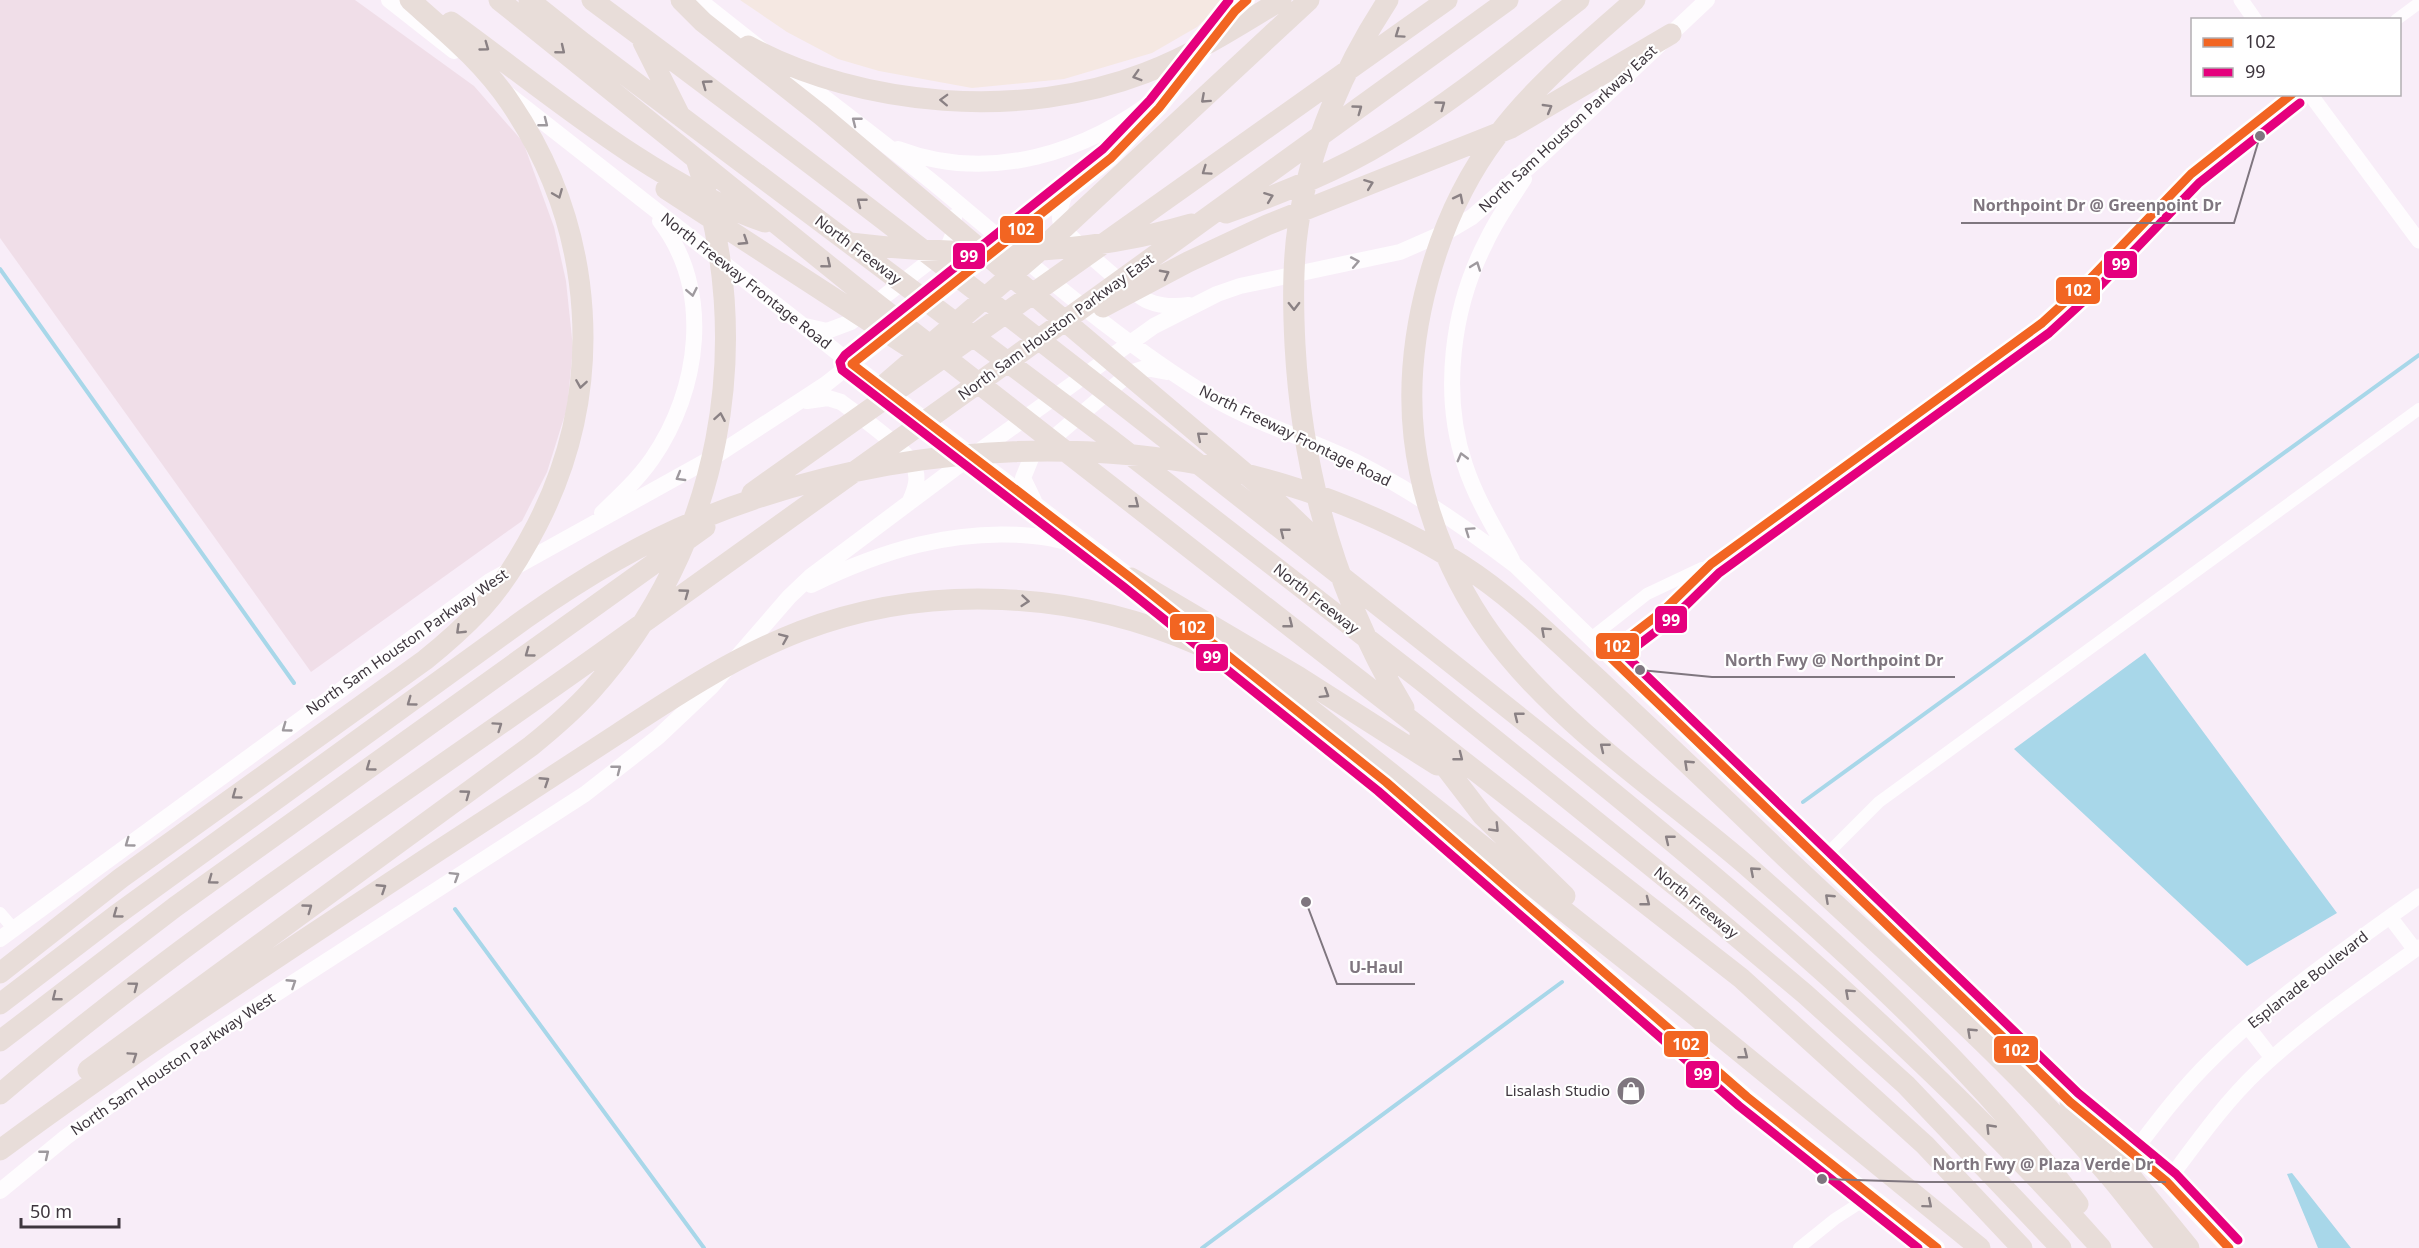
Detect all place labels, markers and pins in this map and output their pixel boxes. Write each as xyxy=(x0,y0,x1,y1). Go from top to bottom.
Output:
callout: Northpoint Dr @ Greenpoint Dr xyxy=(1961,189,2234,223)
callout: North Fwy @ Northpoint Dr xyxy=(1712,643,1955,677)
callout: U-Haul xyxy=(1337,950,1415,984)
shop icon: Lisalash Studio xyxy=(1615,1075,1647,1107)
place label: Lisalash Studio xyxy=(1505,1080,1610,1100)
callout: North Fwy @ Plaza Verde Dr xyxy=(1921,1148,2166,1182)

